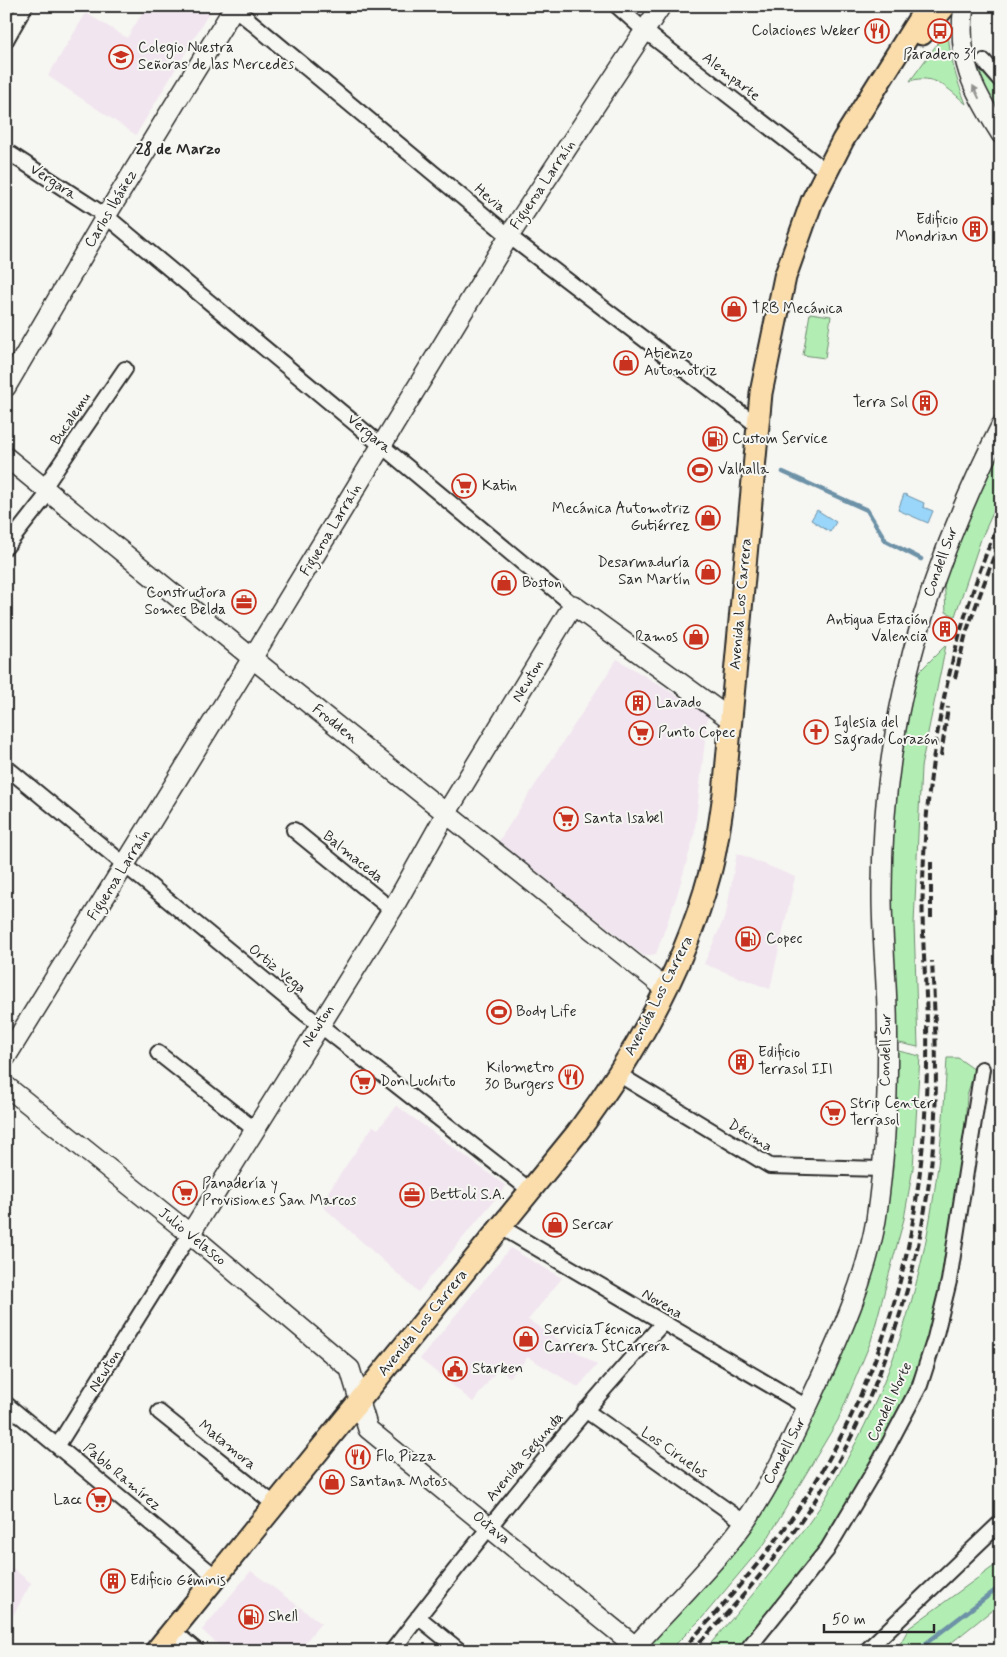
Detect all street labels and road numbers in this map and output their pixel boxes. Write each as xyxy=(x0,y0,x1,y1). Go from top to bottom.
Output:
street label: Alemparte xyxy=(698,48,764,106)
street label: Figueroa Larraín xyxy=(506,136,581,234)
street label: Vergara xyxy=(25,159,81,206)
street label: Carlos Ibáñez xyxy=(80,166,142,252)
street label: Hevia xyxy=(470,180,511,219)
street label: Bucalemu xyxy=(46,389,96,449)
street label: Vergara xyxy=(342,410,396,460)
street label: Figueroa Larraín xyxy=(296,480,367,580)
street label: Condell Sur xyxy=(919,524,963,600)
street label: Avenida Los Carrera xyxy=(725,537,757,671)
street label: Newton xyxy=(507,656,549,706)
street label: Frodden xyxy=(308,700,362,748)
street label: Figueroa Larraín xyxy=(83,825,156,925)
street label: Balmaceda xyxy=(318,826,388,888)
street label: Avenida Los Carrera xyxy=(620,933,698,1059)
street label: Ortiz Vega xyxy=(243,940,310,999)
street label: Newton xyxy=(297,1001,339,1051)
street label: Condell Sur xyxy=(875,1013,897,1087)
street label: Décima xyxy=(724,1115,776,1157)
street label: Julio Velasco xyxy=(154,1203,230,1271)
street label: Avenida Los Carrera xyxy=(374,1265,472,1381)
street label: Novena xyxy=(638,1284,686,1324)
street label: Newton xyxy=(84,1346,126,1396)
street label: Condell Norte xyxy=(863,1359,917,1445)
street label: Avenida Segunda xyxy=(482,1408,569,1507)
street label: Condell Sur xyxy=(759,1414,811,1488)
street label: Matamora xyxy=(194,1416,260,1475)
street label: Los Ciruelos xyxy=(637,1423,711,1483)
street label: Pablo Ramírez xyxy=(79,1439,165,1515)
street label: Octava xyxy=(468,1507,514,1549)

